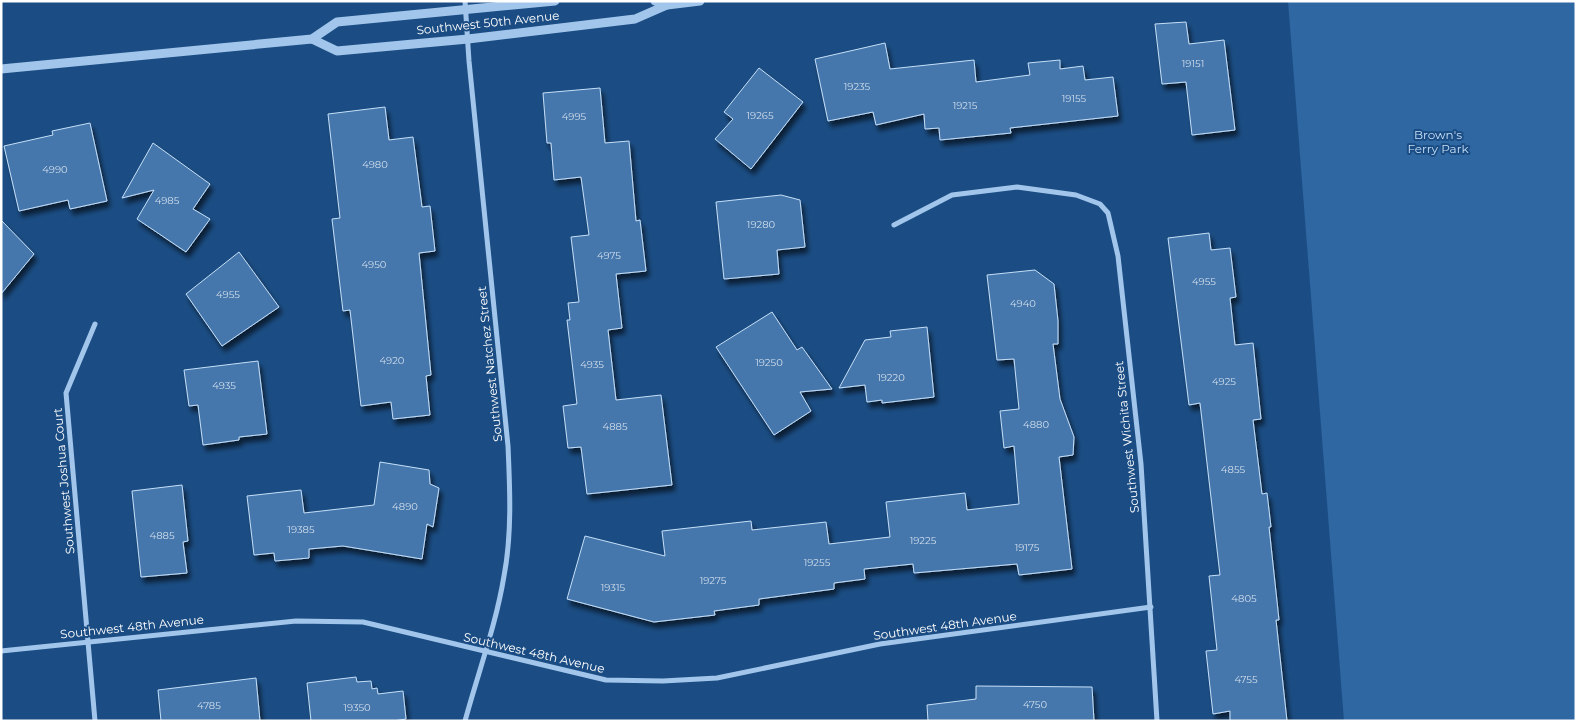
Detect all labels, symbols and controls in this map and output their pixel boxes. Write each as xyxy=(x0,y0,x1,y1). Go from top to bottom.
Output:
street label: Southwest 50th Avenue xyxy=(416,8,560,37)
house number: 19151 xyxy=(1182,57,1204,70)
house number: 19235 xyxy=(844,80,871,93)
house number: 19155 xyxy=(1062,92,1087,105)
house number: 19215 xyxy=(953,99,978,112)
house number: 19265 xyxy=(746,109,774,122)
house number: 4995 xyxy=(562,110,587,123)
park label: Brown's Ferry Park xyxy=(1407,127,1469,156)
house number: 4980 xyxy=(362,158,388,171)
house number: 4990 xyxy=(42,163,68,176)
house number: 4985 xyxy=(155,194,180,207)
house number: 19280 xyxy=(747,218,776,231)
house number: 4975 xyxy=(597,249,621,262)
house number: 4950 xyxy=(362,258,387,271)
house number: 4955 xyxy=(1192,275,1216,288)
street label: Southwest Natchez Street xyxy=(474,285,505,443)
house number: 4955 xyxy=(216,288,240,301)
house number: 4940 xyxy=(1010,297,1036,310)
house number: 4920 xyxy=(380,354,405,367)
house number: 19250 xyxy=(755,356,783,369)
house number: 4935 xyxy=(580,358,604,371)
street label: Southwest Wichita Street xyxy=(1111,360,1142,514)
house number: 19220 xyxy=(877,371,905,384)
house number: 4925 xyxy=(1212,375,1236,388)
house number: 4935 xyxy=(212,379,236,392)
street label: Southwest Joshua Court xyxy=(50,407,77,555)
house number: 4880 xyxy=(1023,418,1049,431)
house number: 4885 xyxy=(602,420,628,433)
house number: 4855 xyxy=(1221,463,1246,476)
house number: 4890 xyxy=(392,500,418,513)
house number: 19385 xyxy=(287,523,315,536)
house number: 4885 xyxy=(149,529,175,542)
house number: 19225 xyxy=(910,534,937,547)
house number: 19175 xyxy=(1015,541,1040,554)
house number: 19255 xyxy=(804,556,831,569)
house number: 19275 xyxy=(700,574,727,587)
house number: 19315 xyxy=(601,581,626,594)
house number: 4805 xyxy=(1231,592,1257,605)
street label: Southwest 48th Avenue xyxy=(872,608,1017,643)
street label: Southwest 48th Avenue xyxy=(59,611,205,642)
street label: Southwest 48th Avenue xyxy=(462,629,606,676)
house number: 4755 xyxy=(1234,673,1258,686)
house number: 4750 xyxy=(1023,698,1047,711)
house number: 4785 xyxy=(197,699,221,712)
house number: 19350 xyxy=(343,701,371,714)

